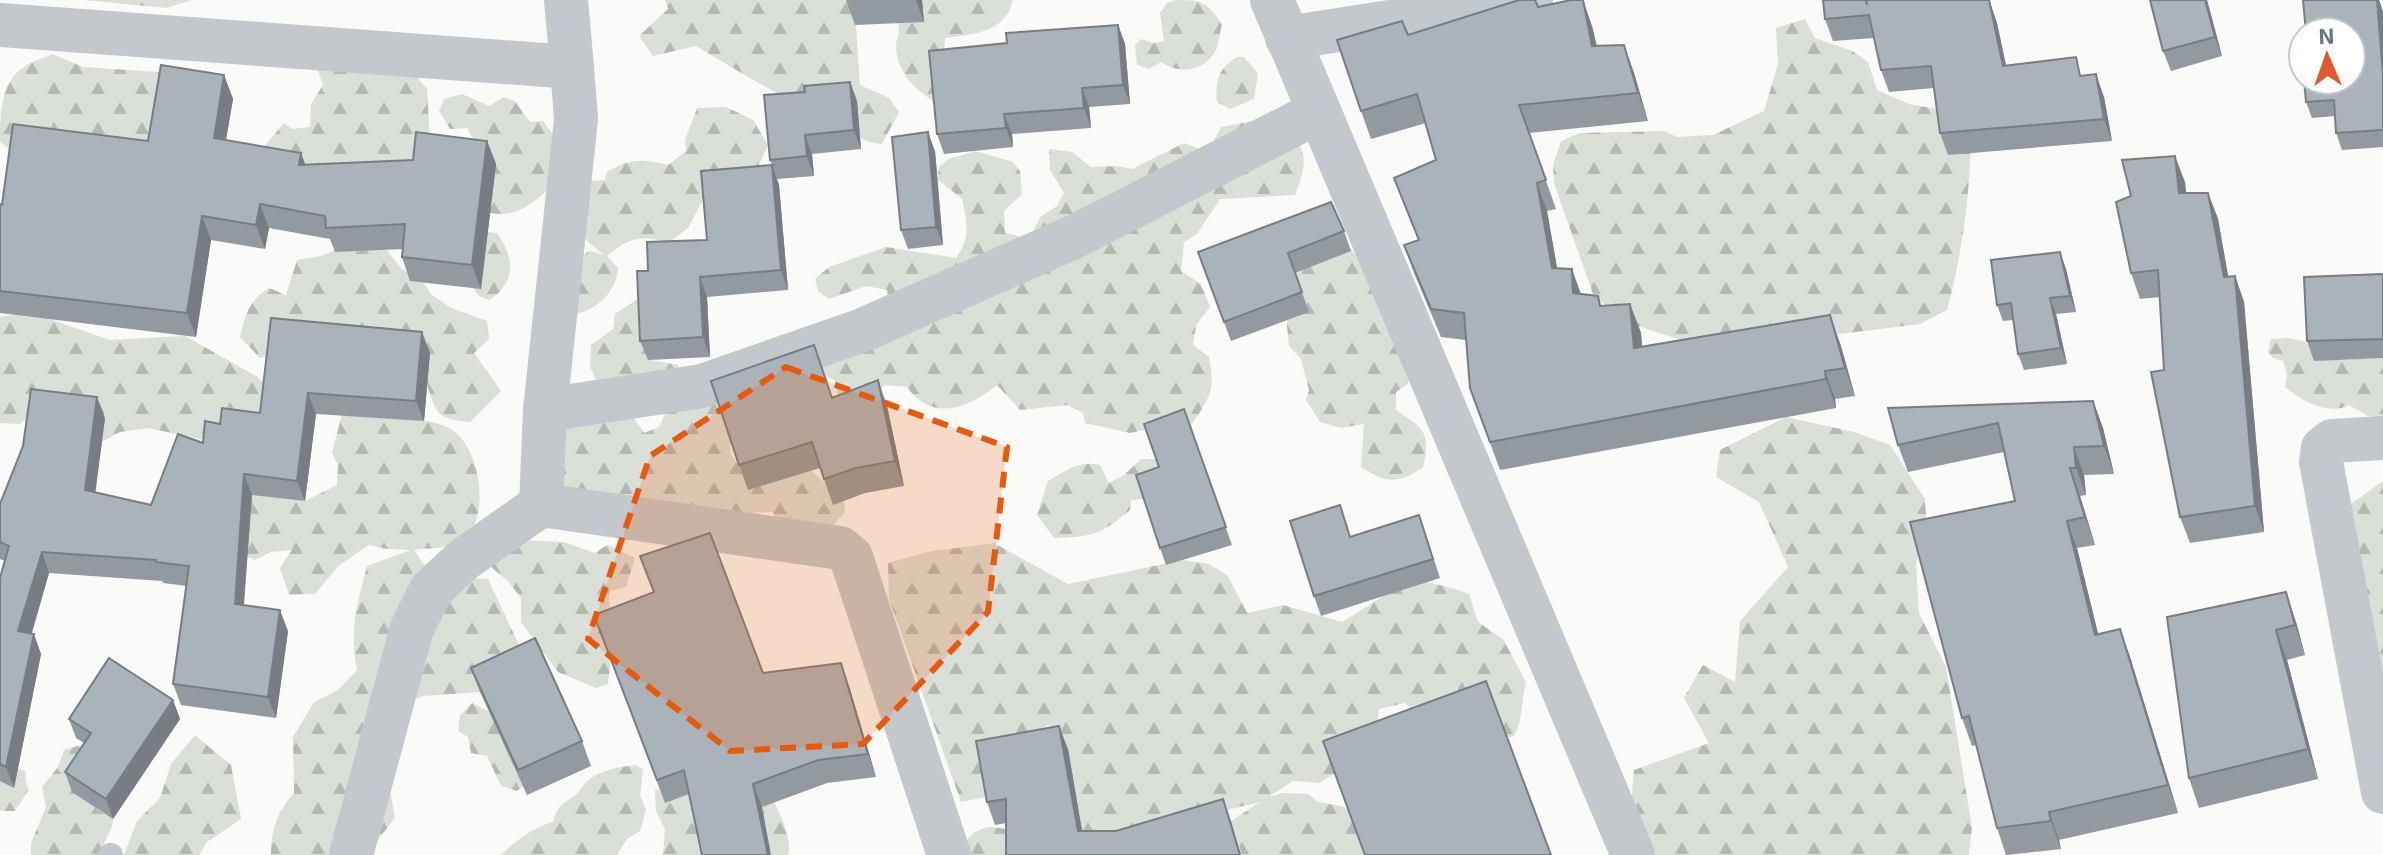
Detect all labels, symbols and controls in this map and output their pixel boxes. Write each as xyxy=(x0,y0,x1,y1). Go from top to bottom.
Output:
north arrow xyxy=(2287,16,2367,96)
text: N xyxy=(2318,22,2335,48)

